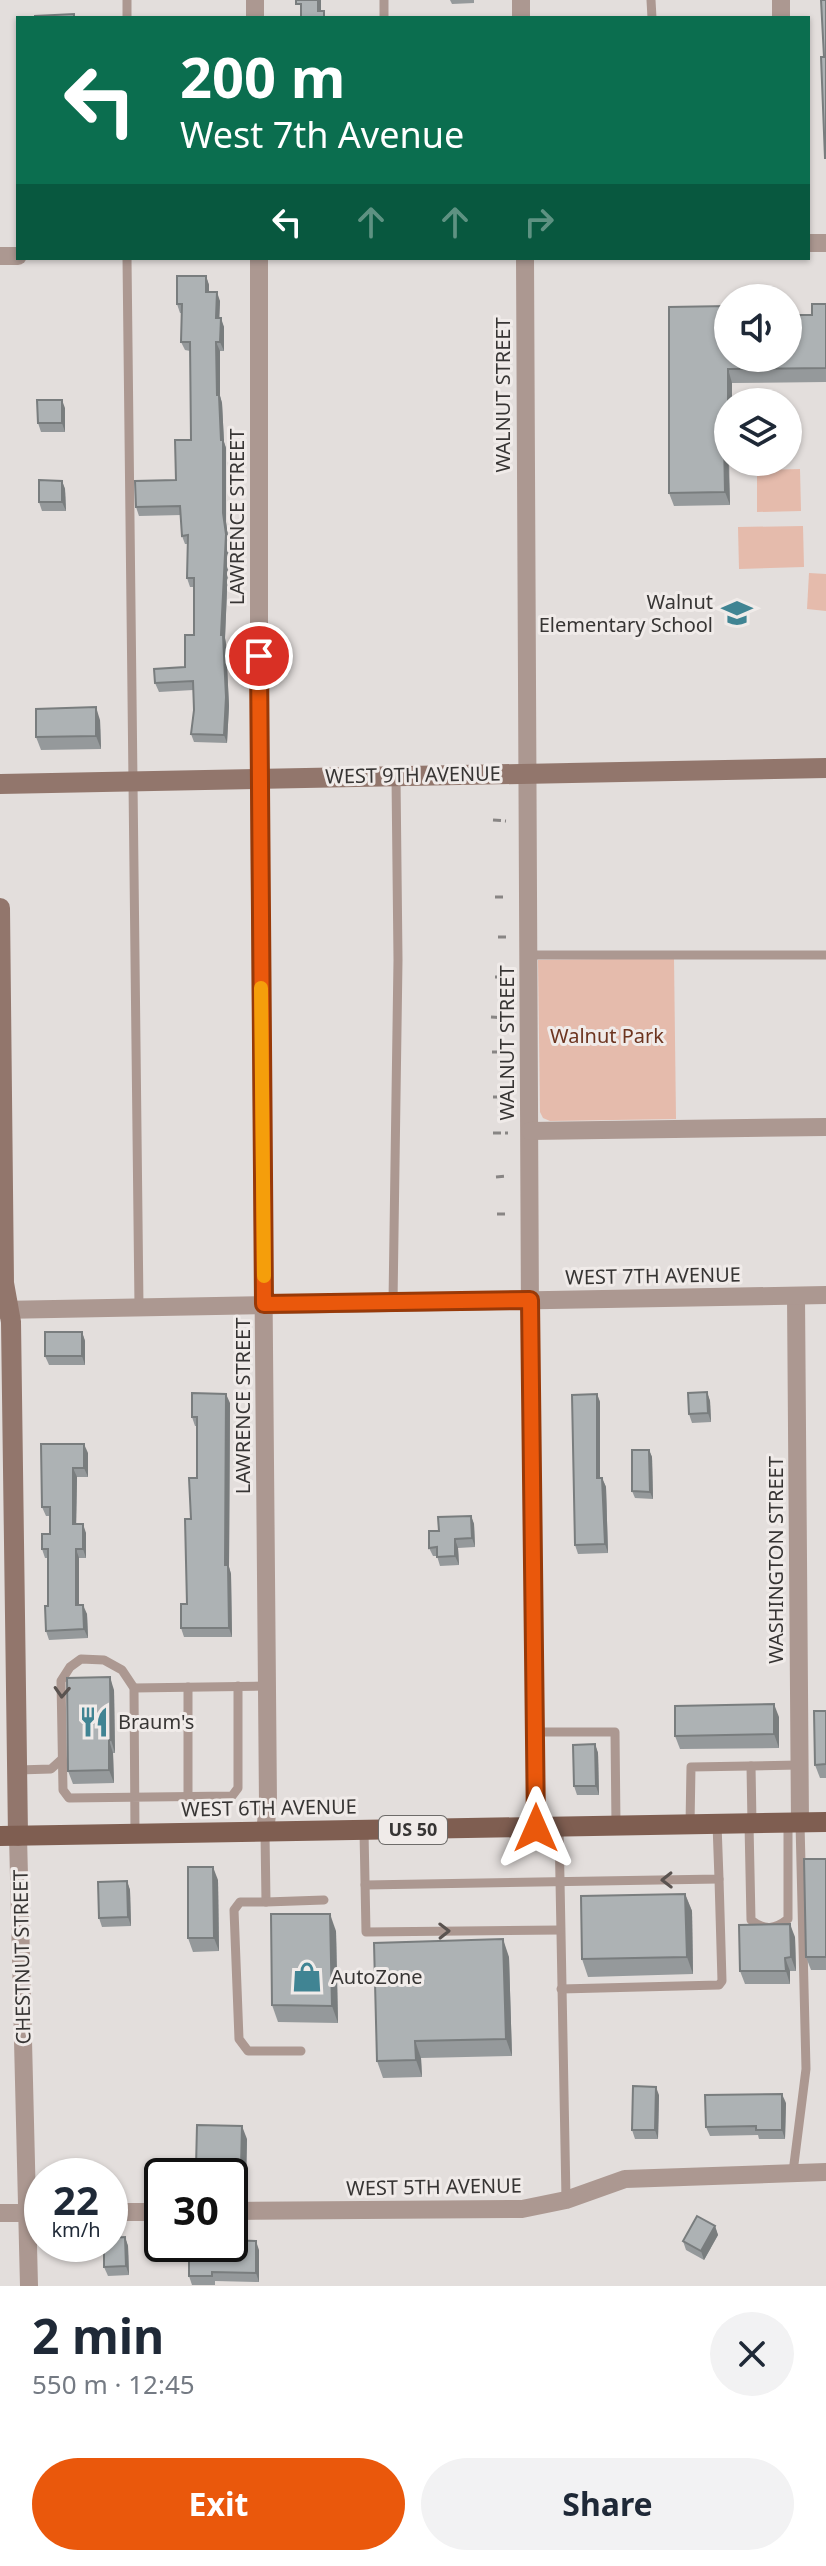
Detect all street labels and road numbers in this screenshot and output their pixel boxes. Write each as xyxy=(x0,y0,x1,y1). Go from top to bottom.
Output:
street label: WALNUT STREET xyxy=(489,317,516,473)
street label: LAWRENCE STREET xyxy=(223,429,250,605)
street label: WEST 9TH AVENUE xyxy=(325,759,501,790)
street label: WALNUT STREET xyxy=(493,965,520,1121)
street label: WEST 7TH AVENUE xyxy=(565,1260,741,1291)
street label: LAWRENCE STREET xyxy=(229,1318,256,1494)
street label: WASHINGTON STREET xyxy=(762,1456,789,1664)
street label: WEST 6TH AVENUE xyxy=(181,1792,357,1823)
road number: US 50 xyxy=(379,1816,447,1844)
street label: CHESTNUT STREET xyxy=(6,1869,37,2045)
street label: WEST 5TH AVENUE xyxy=(346,2171,522,2202)

